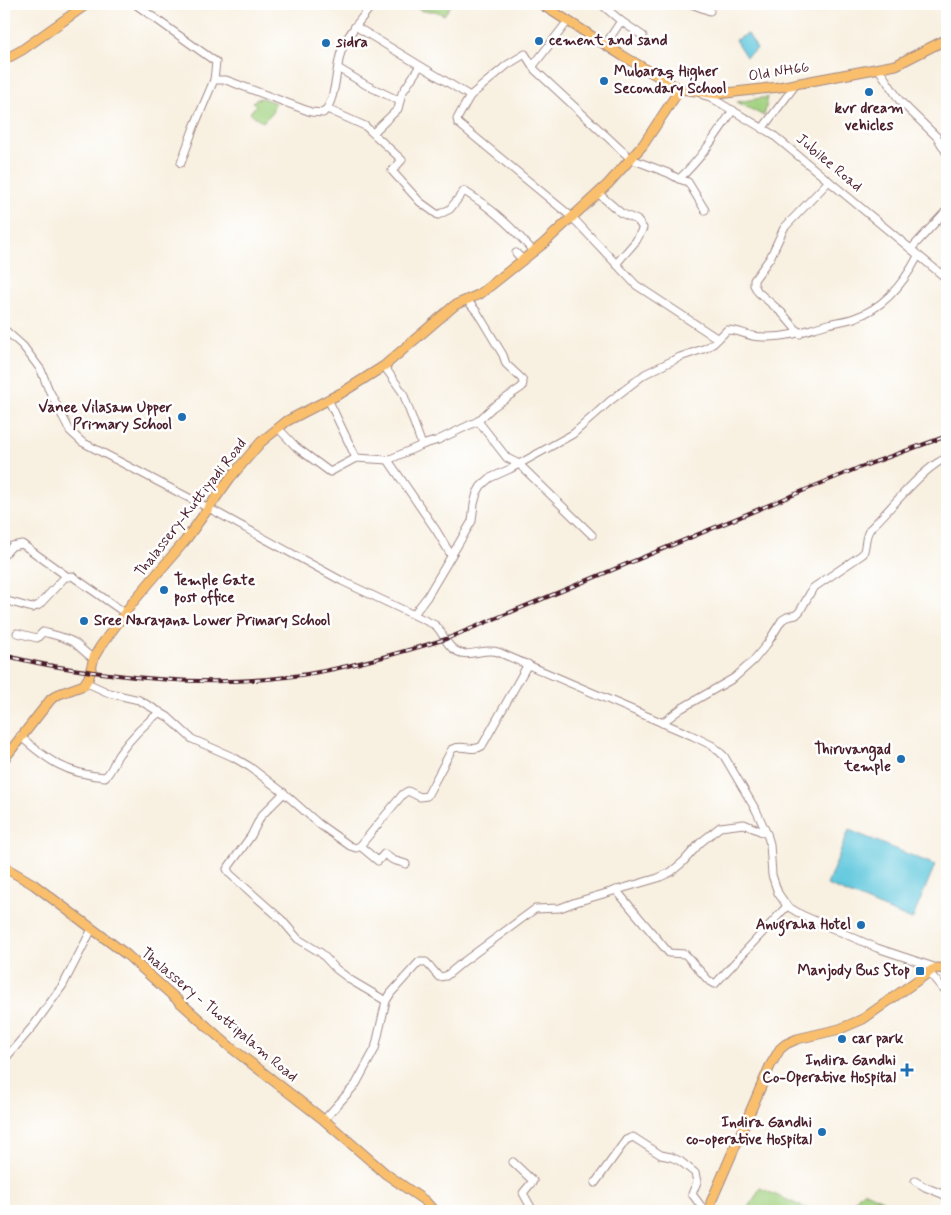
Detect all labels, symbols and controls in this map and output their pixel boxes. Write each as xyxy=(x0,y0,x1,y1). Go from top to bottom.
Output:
place label: cement and sand xyxy=(549,31,668,51)
place label: sidra xyxy=(335,33,368,53)
marker: cement and sand xyxy=(533,35,545,47)
marker: sidra xyxy=(320,37,332,49)
street label: Old NH66 xyxy=(747,57,811,87)
place label: Mubaraq Higher Secondary School xyxy=(614,62,727,99)
marker: Mubaraq Higher Secondary School xyxy=(598,75,610,87)
marker: kvr dream vehicles xyxy=(863,86,875,98)
place label: kvr dream vehicles xyxy=(834,99,904,136)
street label: Jubilee Road xyxy=(792,129,866,197)
place label: Vanee Vilasam Upper Primary School xyxy=(39,398,173,435)
marker: Vanee Vilasam Upper Primary School xyxy=(176,411,188,423)
street label: Thalassery-Kuttiyadi Road xyxy=(130,434,252,582)
place label: Temple Gate post office xyxy=(174,571,256,608)
marker: Temple Gate post office xyxy=(158,584,170,596)
place label: Sree Narayana Lower Primary School xyxy=(94,611,331,631)
marker: Sree Narayana Lower Primary School xyxy=(78,615,90,627)
place label: Thiruvangad temple xyxy=(814,740,891,777)
marker: Thiruvangad temple xyxy=(895,753,907,765)
place label: Anugraha Hotel xyxy=(756,915,851,937)
marker: Anugraha Hotel xyxy=(855,919,867,931)
street label: Thalassery - Thottipalam Road xyxy=(136,943,302,1087)
place label: Manjody Bus Stop xyxy=(797,961,910,981)
marker: Manjody Bus Stop xyxy=(914,965,926,977)
place label: car park xyxy=(852,1029,904,1049)
marker: car park xyxy=(836,1033,848,1045)
place label: Indira Gandhi Co-Operative Hospital xyxy=(762,1051,896,1088)
marker: Indira Gandhi Co-Operative Hospital xyxy=(900,1063,914,1077)
place label: Indira Gandhi co-operative Hospital xyxy=(686,1113,812,1150)
marker: Indira Gandhi co-operative Hospital xyxy=(816,1126,828,1138)

